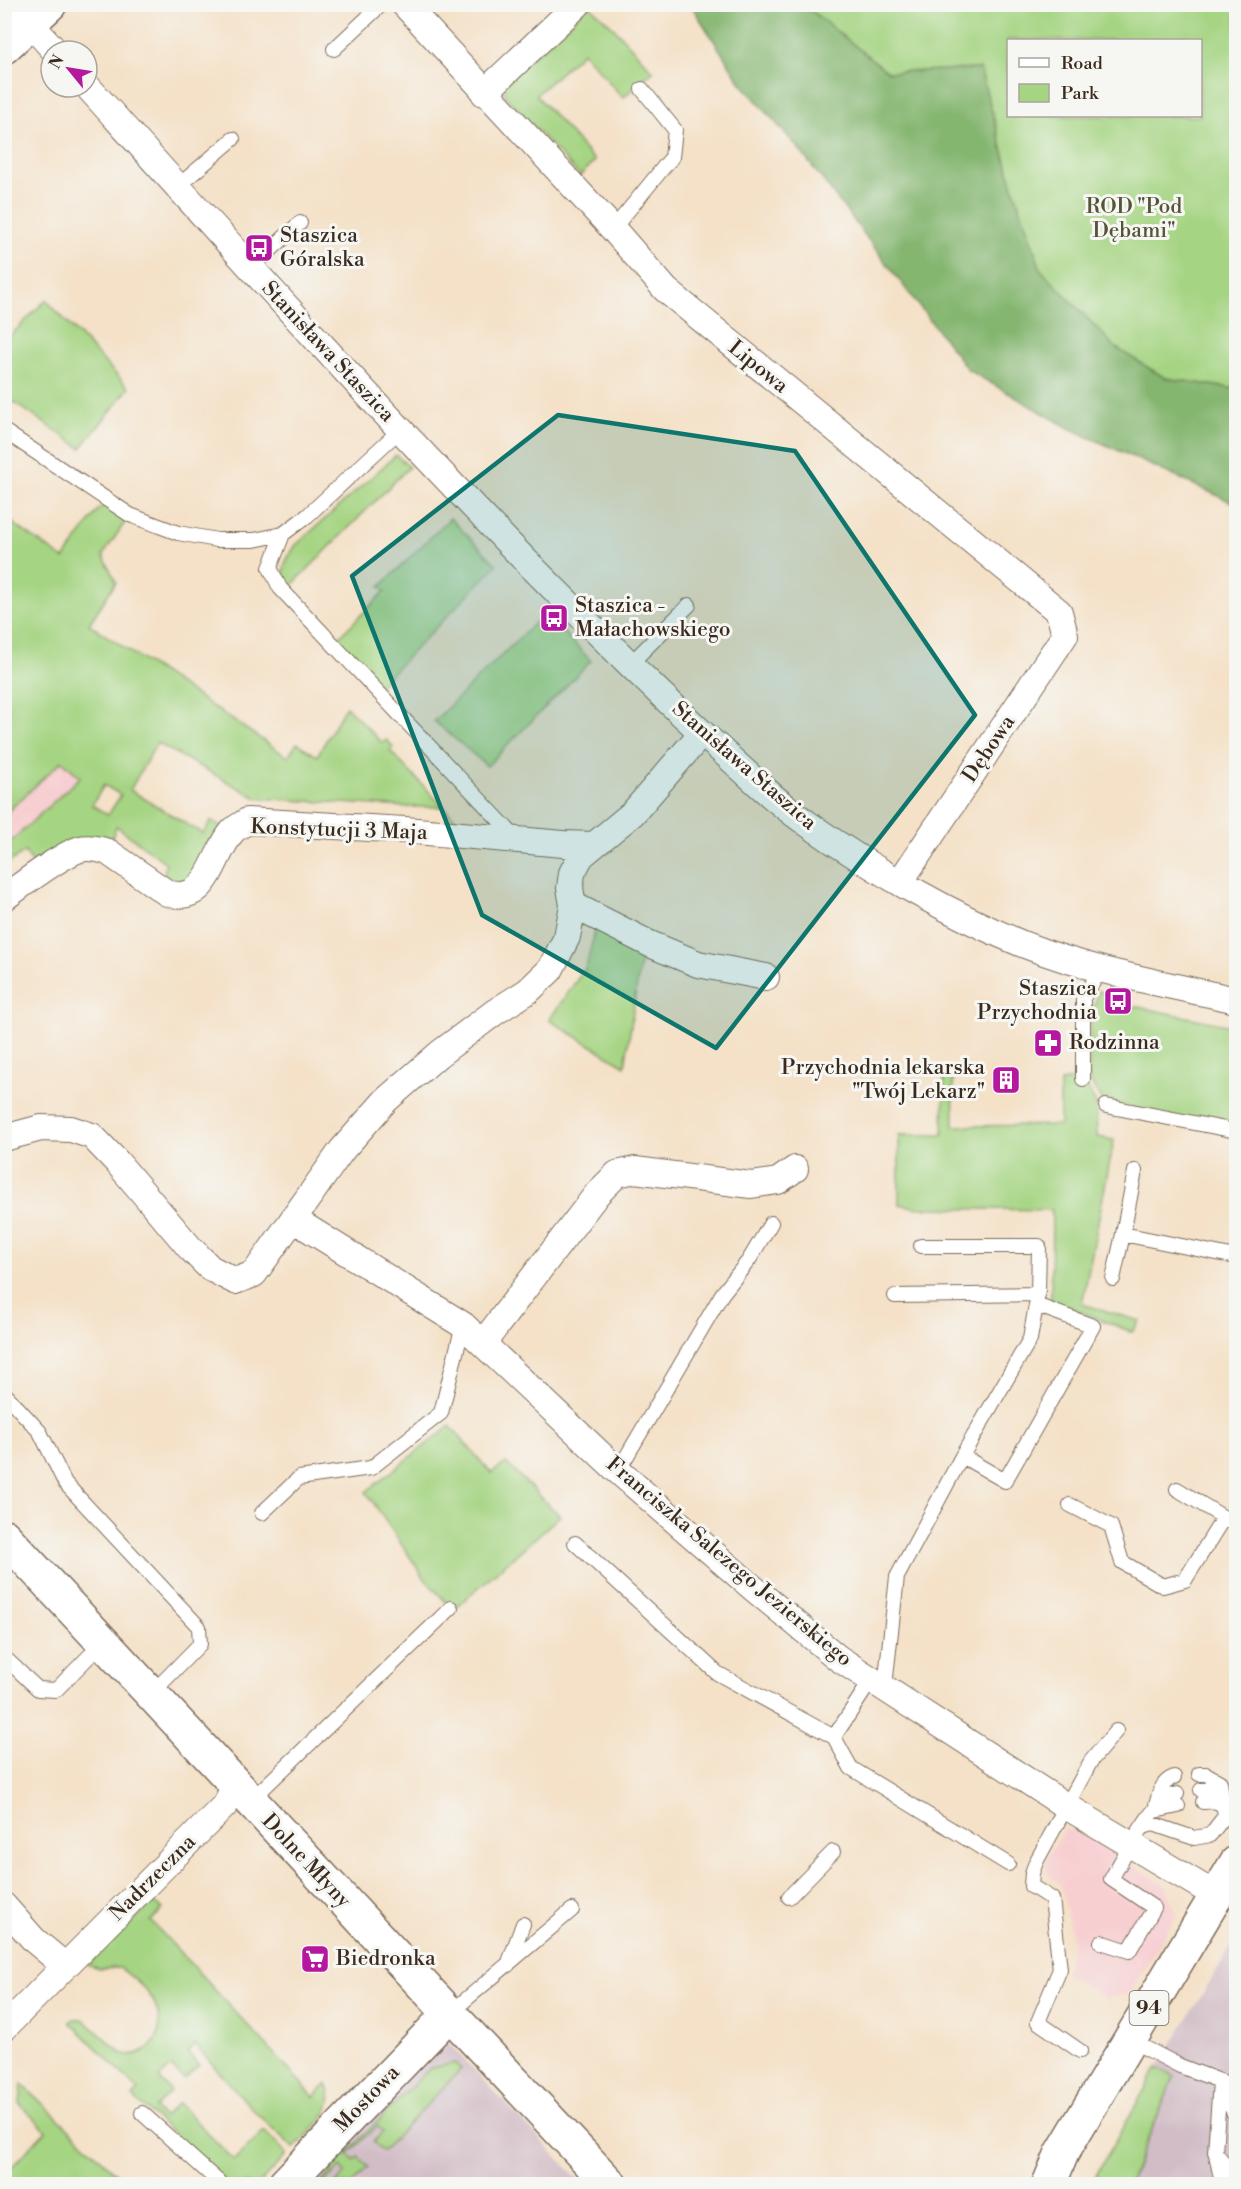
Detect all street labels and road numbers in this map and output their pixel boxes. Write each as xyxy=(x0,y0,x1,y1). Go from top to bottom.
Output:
street label: Stanisława Staszica xyxy=(256,276,400,428)
street label: Lipowa xyxy=(723,335,794,399)
street label: Stanisława Staszica xyxy=(666,696,822,836)
street label: Dębowa xyxy=(957,710,1021,788)
street label: Konstytucji 3 Maja xyxy=(250,814,428,846)
street label: Franciszka Salezego Jezierskiego xyxy=(601,1451,857,1673)
street label: Dolne Młyny xyxy=(256,1808,357,1914)
street label: Nadrzeczna xyxy=(104,1829,202,1927)
road number: 94 xyxy=(1130,1991,1168,2025)
street label: Mostowa xyxy=(329,2060,406,2138)

